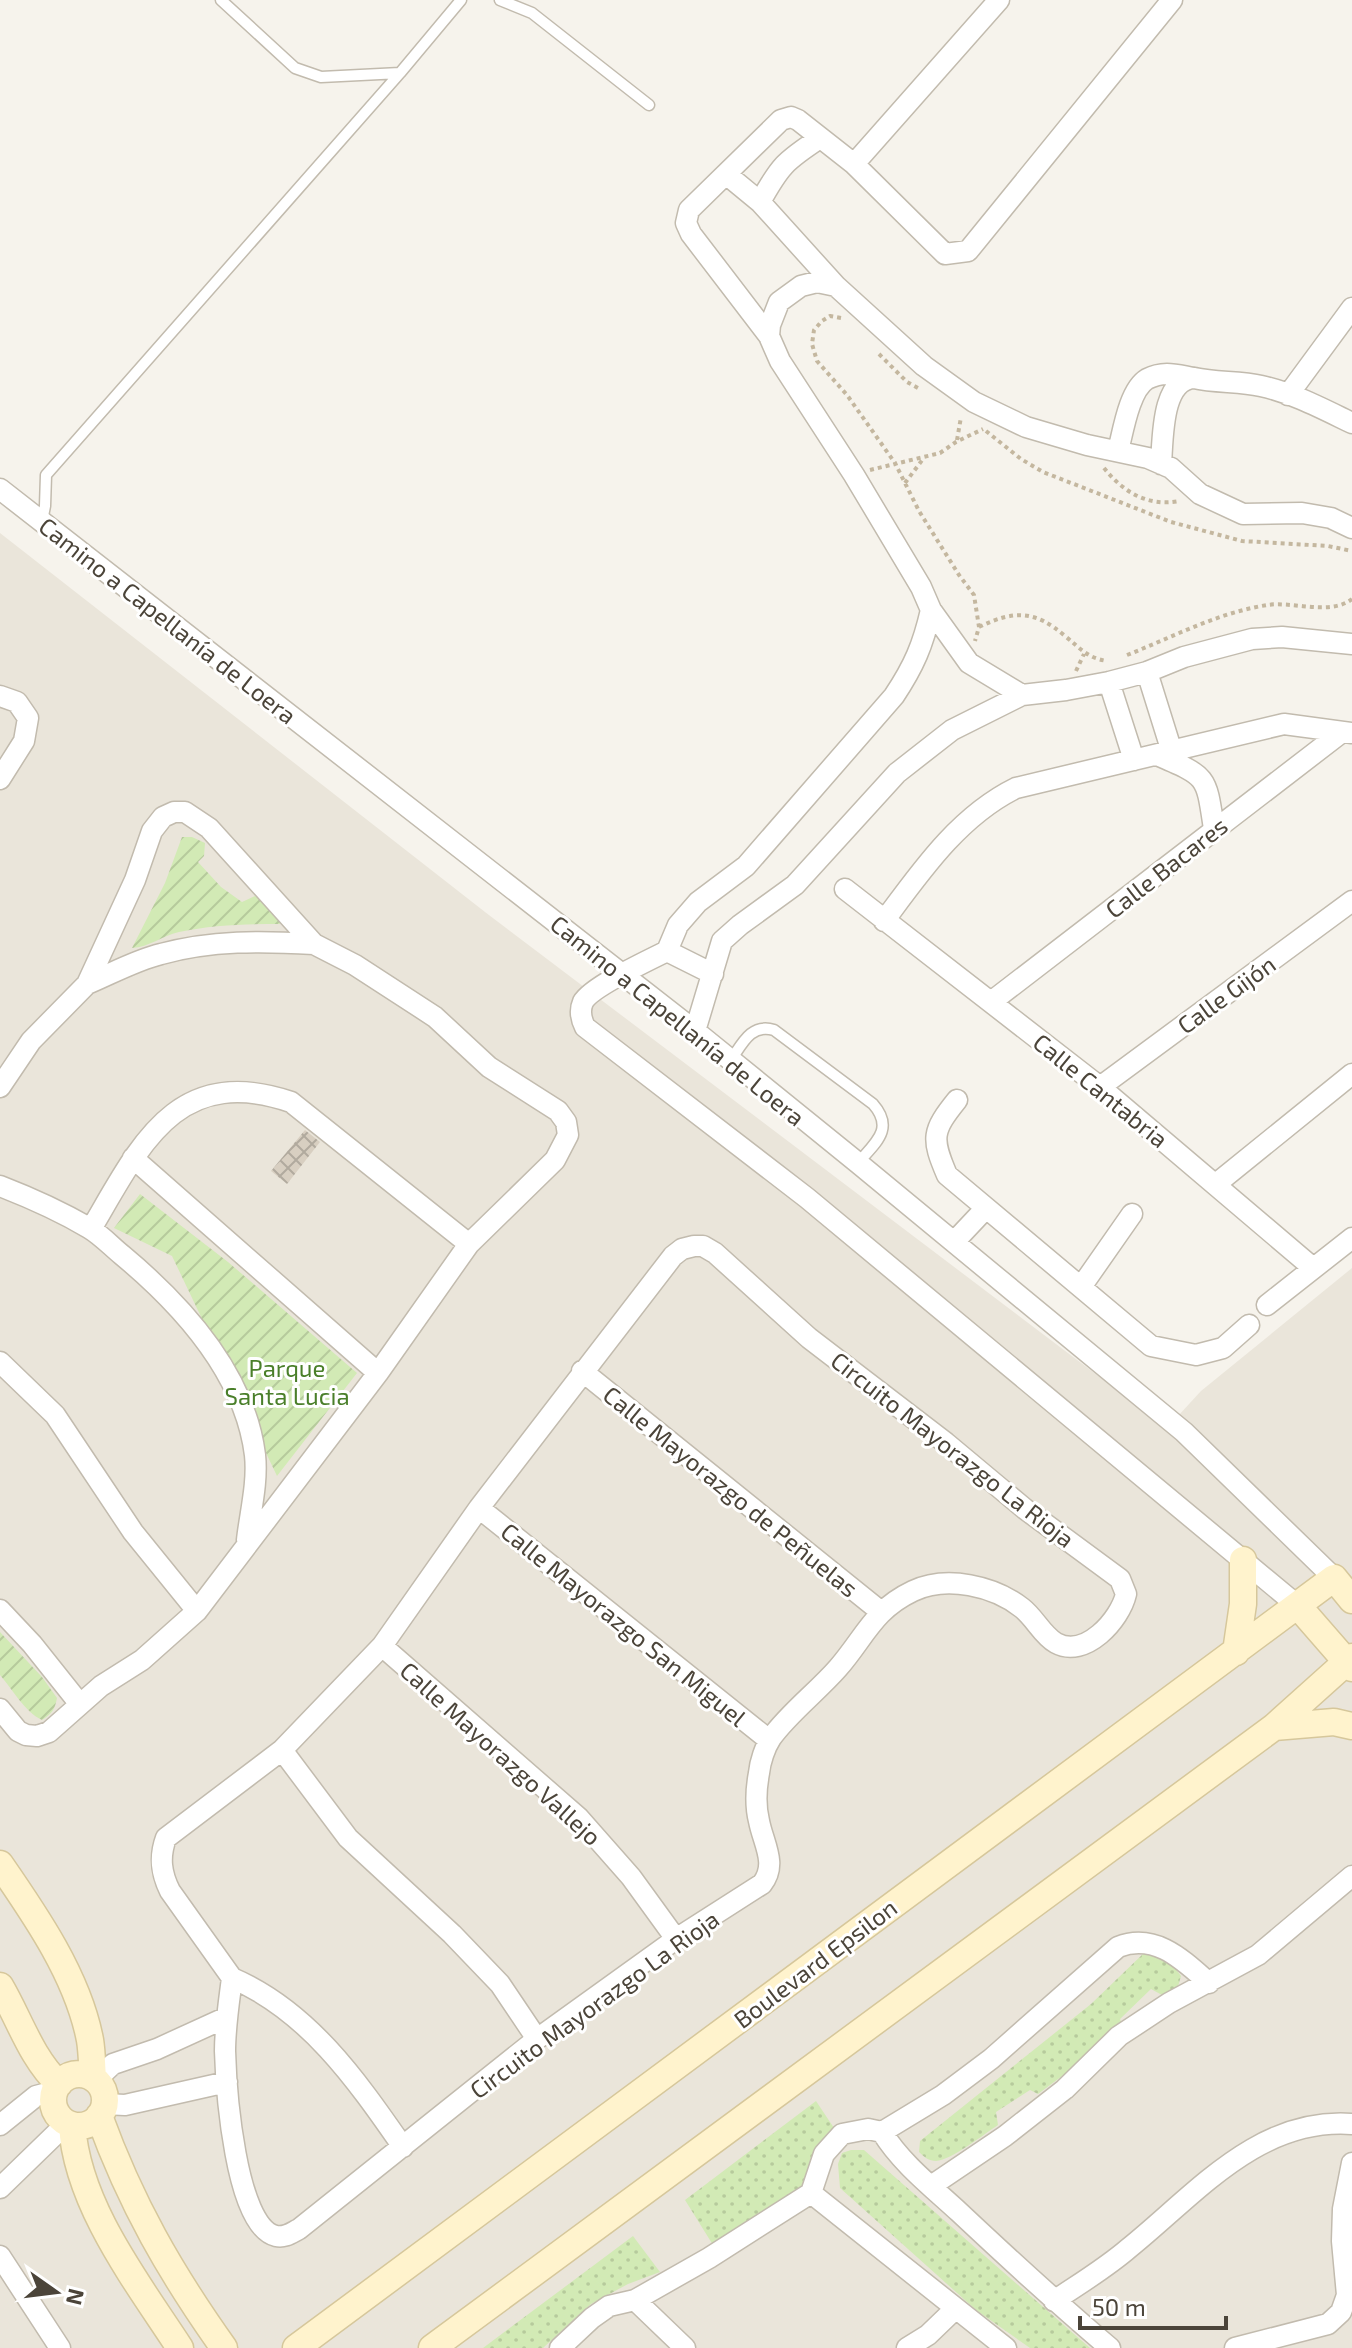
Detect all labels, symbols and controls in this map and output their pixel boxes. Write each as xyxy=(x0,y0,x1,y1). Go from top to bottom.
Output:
street label: Camino a Capellanía de Loera xyxy=(34,511,302,729)
street label: Calle Bacares xyxy=(1099,810,1233,924)
street label: Camino a Capellanía de Loera xyxy=(545,909,811,1131)
street label: Calle Gijón xyxy=(1171,949,1281,1039)
street label: Calle Cantabria xyxy=(1028,1027,1174,1153)
street label: Circuito Mayorazgo La Rioja xyxy=(826,1345,1080,1553)
park label: Parque Santa Lucia xyxy=(224,1353,350,1410)
street label: Calle Mayorazgo de Peñuelas xyxy=(598,1379,864,1603)
street label: Calle Mayorazgo San Miguel xyxy=(496,1516,752,1732)
street label: Calle Mayorazgo Vallejo xyxy=(395,1655,607,1851)
street label: Boulevard Epsilon xyxy=(728,1892,902,2034)
street label: Circuito Mayorazgo La Rioja xyxy=(464,1904,724,2104)
north arrow xyxy=(16,2252,96,2332)
scale bar xyxy=(1080,2280,1226,2330)
text: N xyxy=(62,2286,91,2308)
text: 50 m xyxy=(1092,2292,1146,2321)

